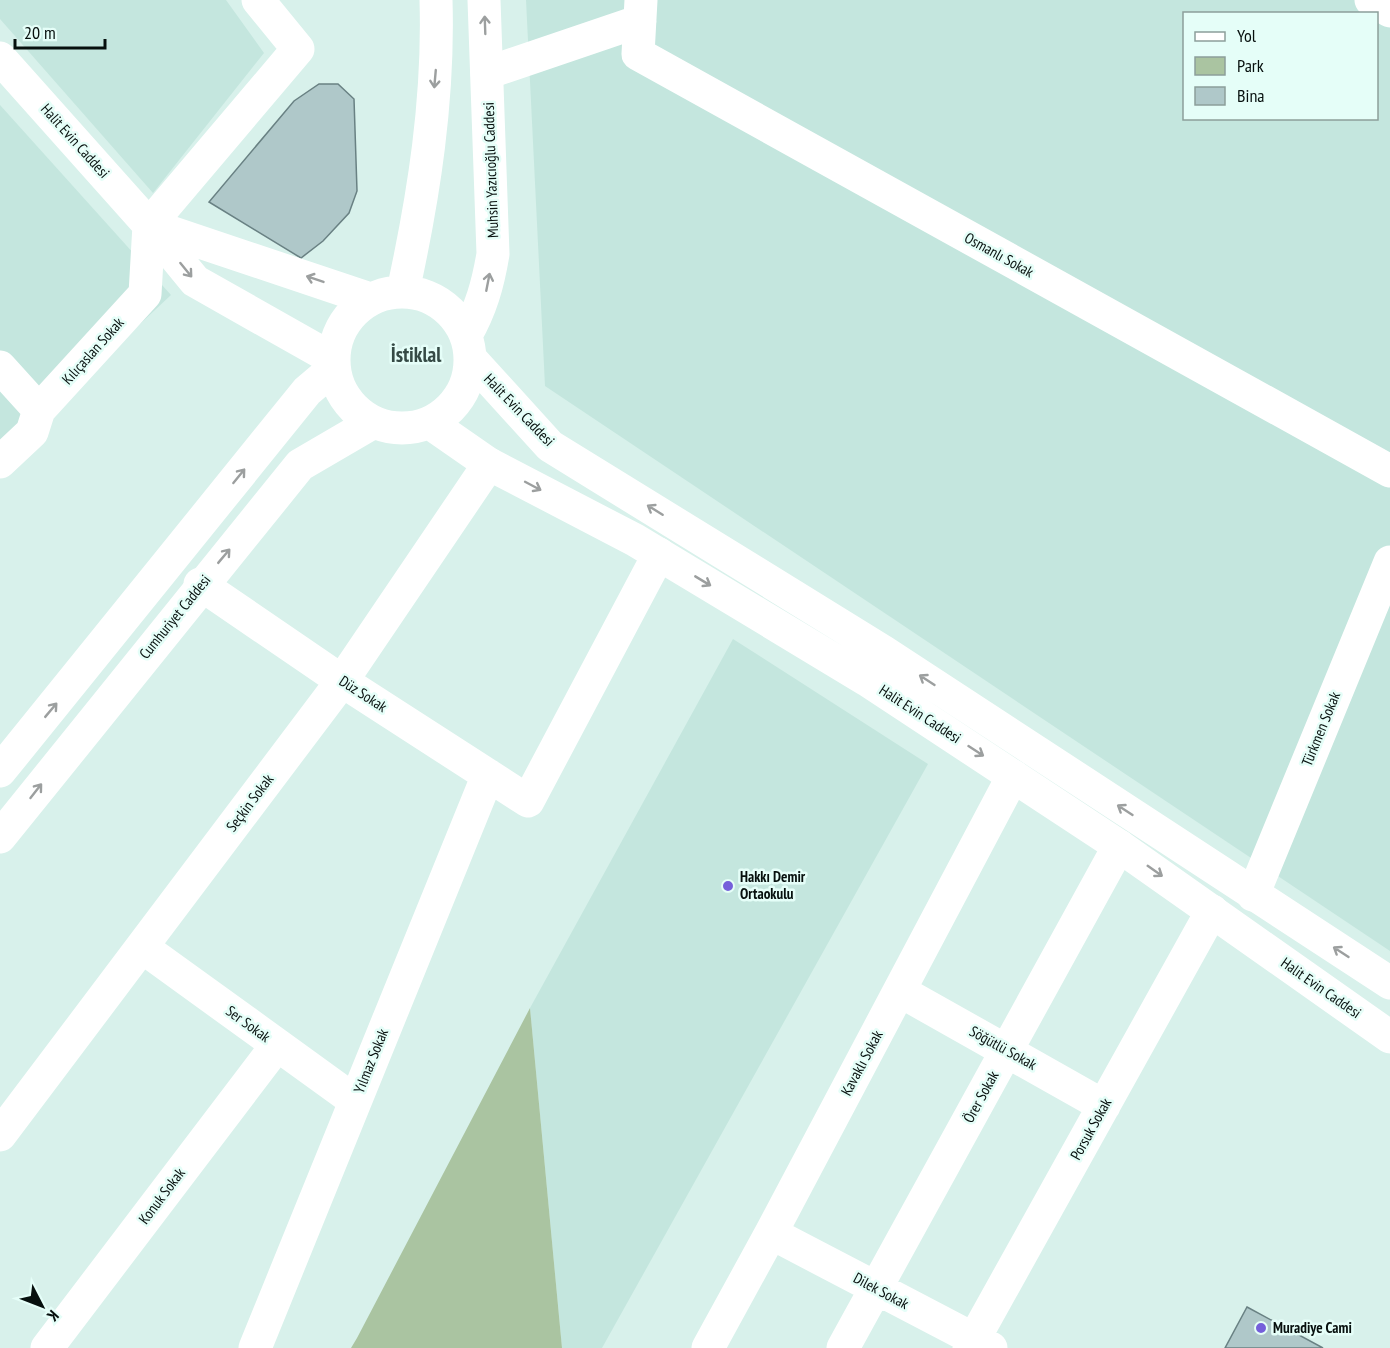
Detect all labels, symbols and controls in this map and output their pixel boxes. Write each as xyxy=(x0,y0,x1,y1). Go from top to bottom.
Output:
scale bar xyxy=(15,12,105,50)
legend xyxy=(1183,12,1378,120)
one-way arrow xyxy=(480,15,491,35)
text: 20 m xyxy=(24,21,56,44)
text: Yol xyxy=(1237,24,1257,47)
text: Park xyxy=(1237,54,1264,77)
one-way arrow xyxy=(429,69,440,89)
text: Bina xyxy=(1237,84,1265,107)
street label: Halit Evin Caddesi xyxy=(37,100,114,182)
street label: Muhsin Yazıcıoğlu Caddesi xyxy=(479,102,502,238)
street label: Osmanlı Sokak xyxy=(961,228,1037,281)
one-way arrow xyxy=(179,262,193,277)
one-way arrow xyxy=(306,273,325,284)
one-way arrow xyxy=(483,273,494,292)
street label: Kılıçaslan Sokak xyxy=(58,313,128,388)
district label: İstiklal xyxy=(391,341,442,368)
street label: Halit Evin Caddesi xyxy=(480,369,559,450)
one-way arrow xyxy=(232,468,245,484)
one-way arrow xyxy=(524,481,542,492)
one-way arrow xyxy=(647,504,664,516)
one-way arrow xyxy=(217,548,230,564)
street label: Cumhuriyet Caddesi xyxy=(135,571,214,663)
one-way arrow xyxy=(694,576,711,588)
street label: Düz Sokak xyxy=(336,671,391,716)
one-way arrow xyxy=(919,674,936,686)
street label: Halit Evin Caddesi xyxy=(876,680,965,747)
street label: Türkmen Sokak xyxy=(1297,689,1344,769)
one-way arrow xyxy=(44,702,57,718)
one-way arrow xyxy=(967,745,983,757)
street label: Seçkin Sokak xyxy=(222,770,278,835)
one-way arrow xyxy=(30,783,43,799)
one-way arrow xyxy=(1117,804,1134,816)
one-way arrow xyxy=(1147,865,1163,877)
place label: Hakkı Demir Ortaokulu xyxy=(740,867,806,903)
marker: Hakkı Demir Ortaokulu xyxy=(721,879,735,893)
one-way arrow xyxy=(1333,945,1350,957)
street label: Halit Evin Caddesi xyxy=(1278,953,1365,1022)
street label: Ser Sokak xyxy=(222,1001,274,1046)
street label: Söğütlü Sokak xyxy=(966,1021,1040,1074)
street label: Yılmaz Sokak xyxy=(349,1026,392,1096)
street label: Kavaklı Sokak xyxy=(836,1027,887,1099)
street label: Örer Sokak xyxy=(959,1067,1003,1126)
street label: Porsuk Sokak xyxy=(1066,1094,1115,1163)
street label: Konuk Sokak xyxy=(134,1164,189,1228)
street label: Dilek Sokak xyxy=(850,1268,912,1313)
north arrow xyxy=(12,1276,72,1336)
text: K xyxy=(42,1306,63,1326)
place label: Muradiye Cami xyxy=(1273,1318,1352,1337)
marker: Muradiye Cami xyxy=(1254,1321,1268,1335)

